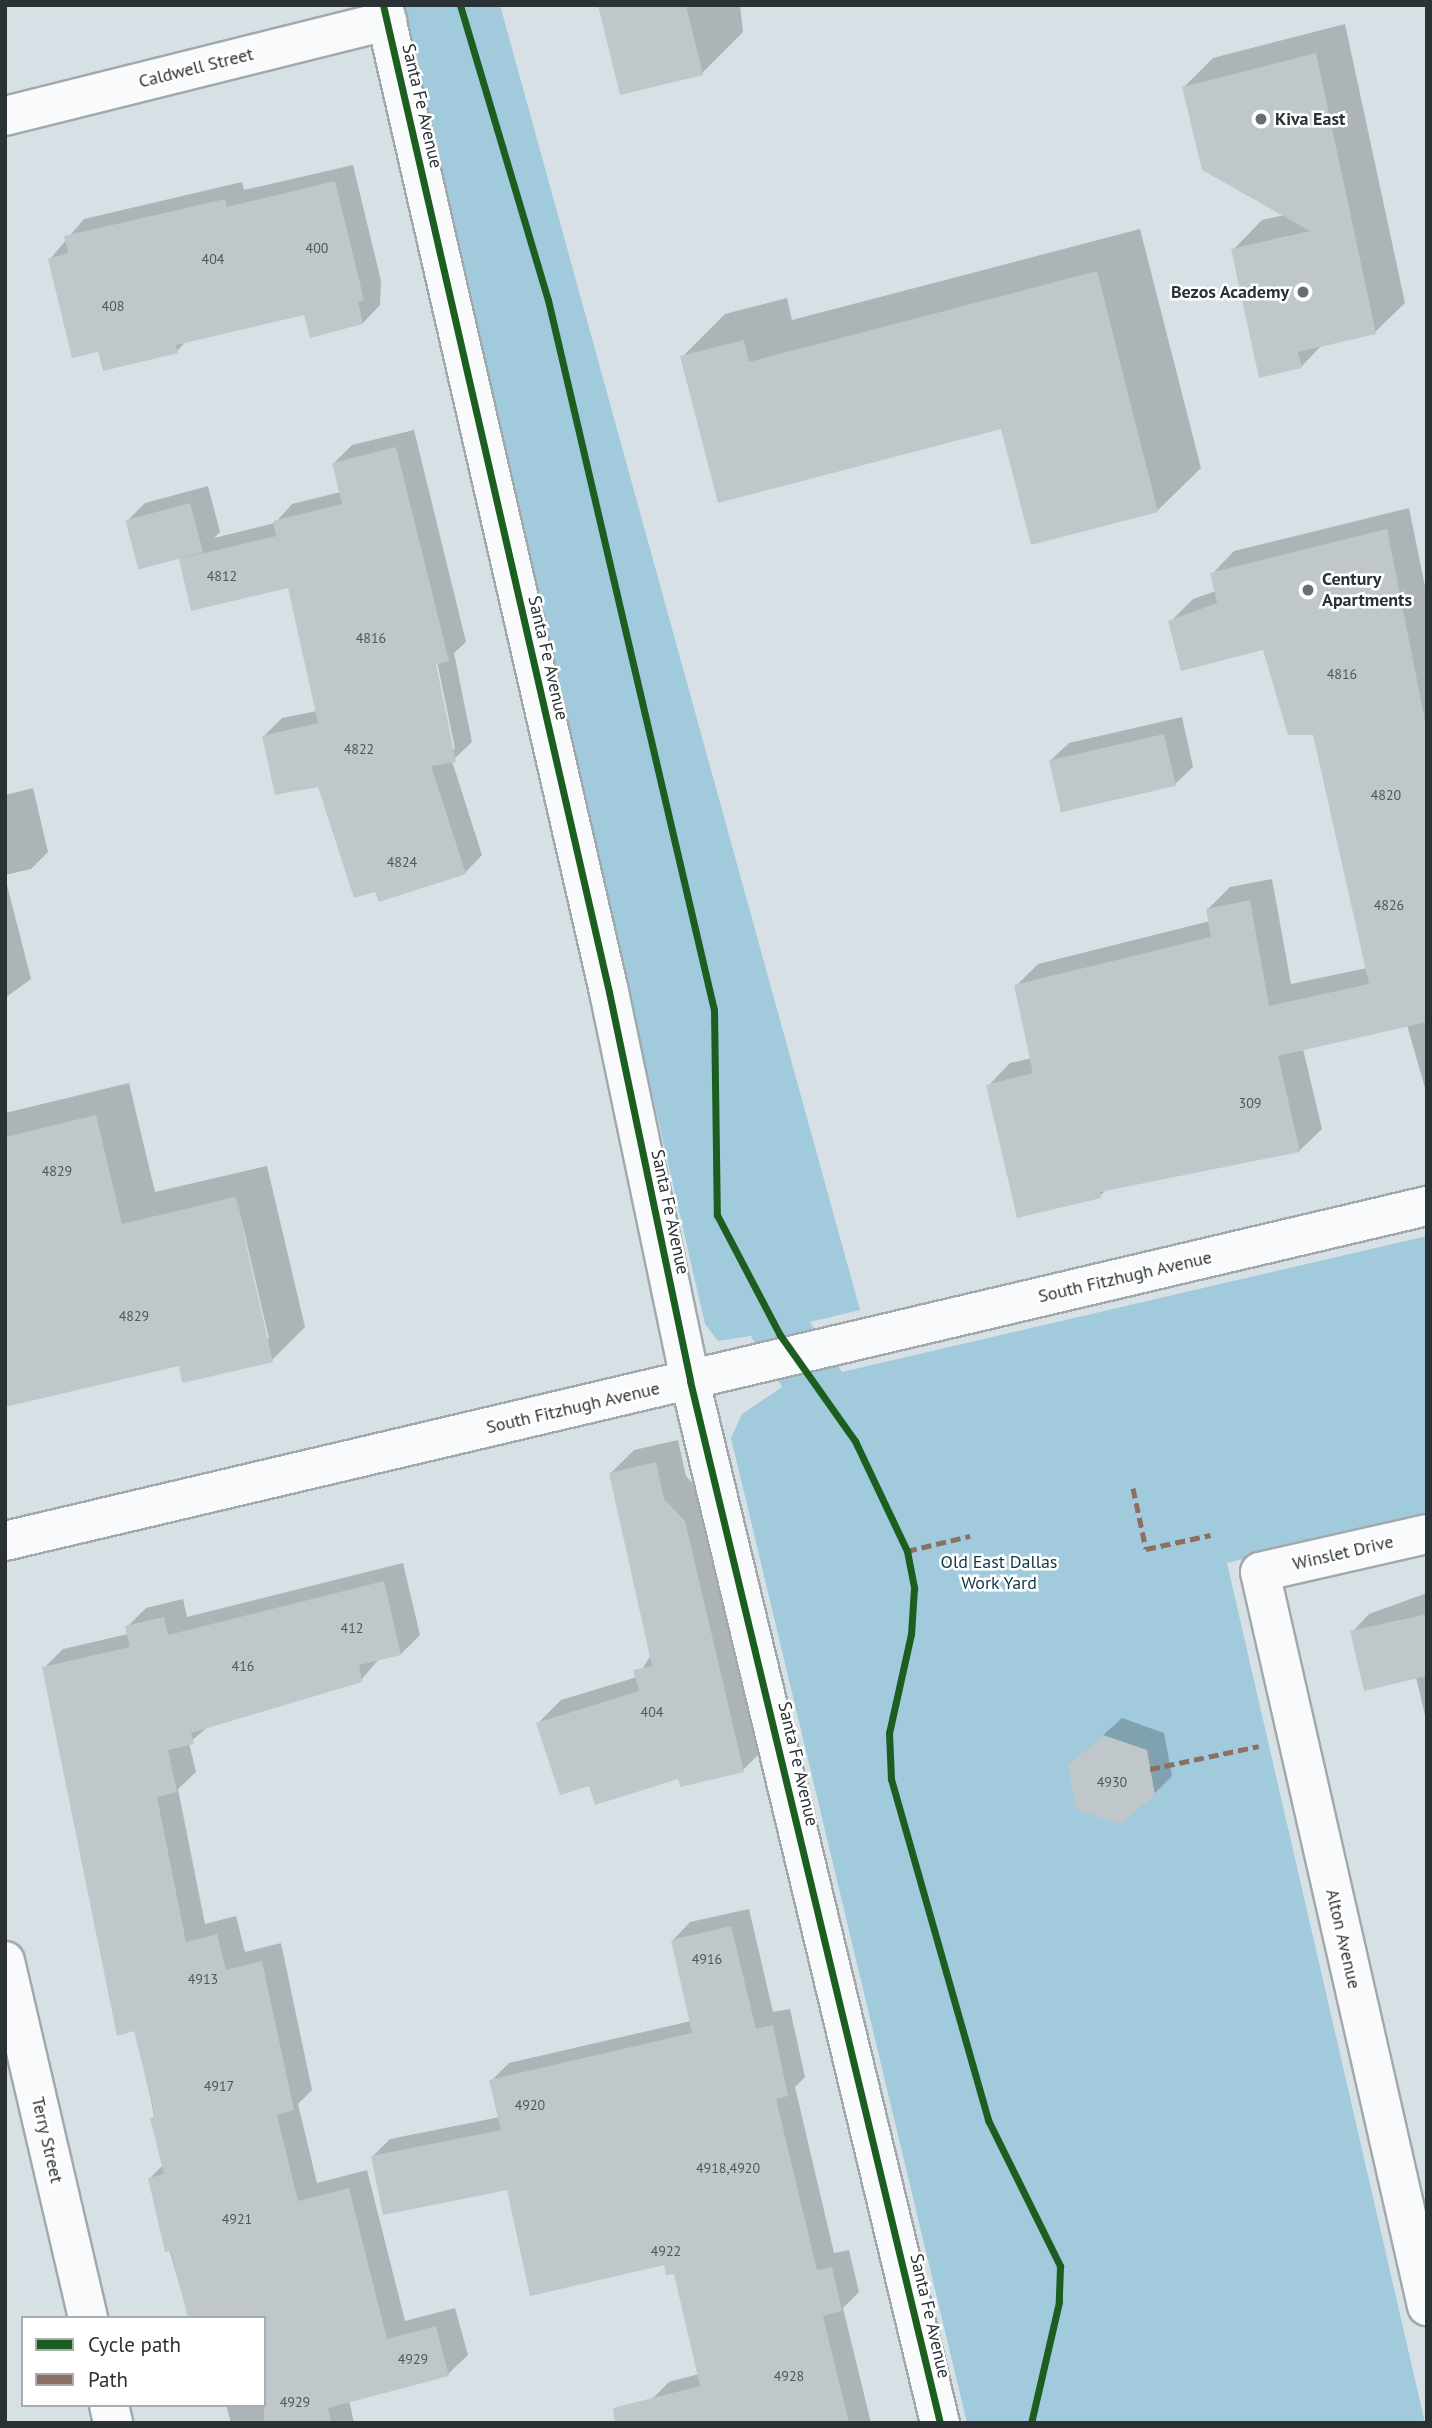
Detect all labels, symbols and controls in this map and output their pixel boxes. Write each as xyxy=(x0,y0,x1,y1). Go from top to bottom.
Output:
street label: Santa Fe Avenue xyxy=(397,41,447,171)
street label: Caldwell Street xyxy=(136,43,256,93)
place label: Kiva East xyxy=(1275,108,1345,130)
marker: Kiva East xyxy=(1253,111,1269,127)
house number: 400 xyxy=(306,240,328,256)
house number: 404 xyxy=(202,251,224,267)
place label: Bezos Academy xyxy=(1170,281,1289,303)
marker: Bezos Academy xyxy=(1295,284,1311,300)
house number: 408 xyxy=(102,298,124,314)
house number: 4812 xyxy=(207,568,237,584)
place label: Century Apartments xyxy=(1322,569,1412,612)
marker: Century Apartments xyxy=(1300,582,1316,598)
street label: Santa Fe Avenue xyxy=(523,593,573,723)
house number: 4816 xyxy=(356,630,386,646)
house number: 4816 xyxy=(1327,666,1357,682)
house number: 4822 xyxy=(344,741,374,757)
house number: 4820 xyxy=(1371,787,1401,803)
house number: 4824 xyxy=(387,854,417,870)
house number: 4826 xyxy=(1374,897,1404,913)
house number: 309 xyxy=(1239,1095,1261,1111)
street label: Santa Fe Avenue xyxy=(646,1147,694,1277)
house number: 4829 xyxy=(42,1163,72,1179)
street label: South Fitzhugh Avenue xyxy=(1036,1246,1214,1308)
house number: 4829 xyxy=(119,1308,149,1324)
street label: South Fitzhugh Avenue xyxy=(484,1377,662,1439)
street label: Winslet Drive xyxy=(1290,1531,1396,1575)
park label: Old East Dallas Work Yard xyxy=(941,1552,1057,1594)
house number: 412 xyxy=(341,1620,363,1636)
house number: 416 xyxy=(232,1658,254,1674)
street label: Santa Fe Avenue xyxy=(773,1699,823,1829)
house number: 404 xyxy=(641,1704,663,1720)
house number: 4930 xyxy=(1097,1774,1127,1790)
street label: Alton Avenue xyxy=(1321,1887,1365,1991)
house number: 4916 xyxy=(692,1951,722,1967)
house number: 4913 xyxy=(188,1971,218,1987)
house number: 4917 xyxy=(204,2078,234,2094)
street label: Terry Street xyxy=(27,2095,67,2185)
house number: 4920 xyxy=(515,2097,545,2113)
house number: 4918,4920 xyxy=(696,2160,760,2176)
house number: 4921 xyxy=(222,2211,252,2227)
house number: 4922 xyxy=(651,2243,681,2259)
street label: Santa Fe Avenue xyxy=(905,2251,955,2381)
legend xyxy=(21,2316,266,2407)
text: Cycle path xyxy=(88,2331,181,2358)
house number: 4929 xyxy=(398,2351,428,2367)
text: Path xyxy=(88,2366,128,2393)
house number: 4928 xyxy=(774,2368,804,2384)
house number: 4929 xyxy=(280,2394,310,2410)

